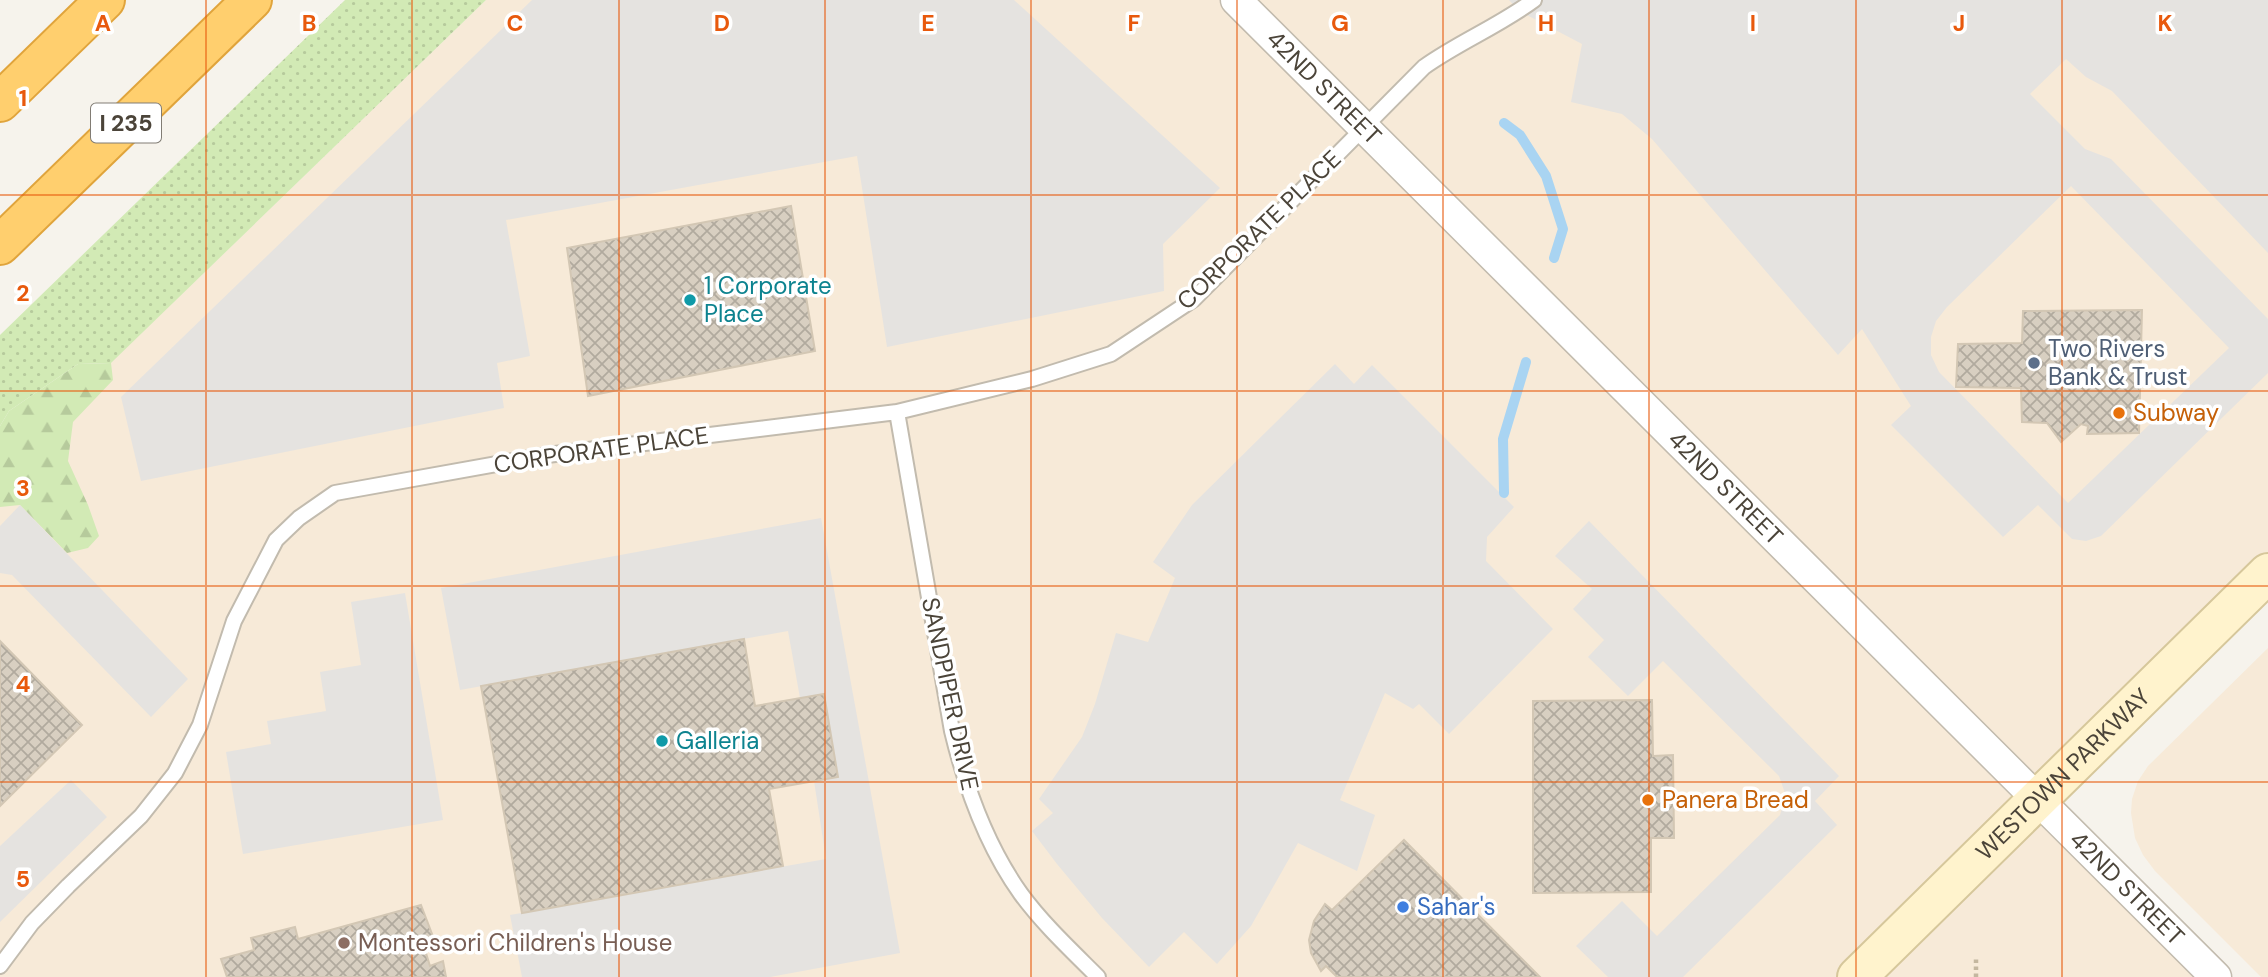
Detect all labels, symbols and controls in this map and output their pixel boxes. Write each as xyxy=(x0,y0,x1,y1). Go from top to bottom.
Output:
text: A xyxy=(95,8,111,38)
text: B xyxy=(302,8,316,38)
text: C xyxy=(507,8,523,38)
text: D xyxy=(714,8,730,38)
text: E xyxy=(921,8,935,38)
text: F xyxy=(1128,8,1141,38)
text: G xyxy=(1331,8,1349,38)
text: H xyxy=(1538,8,1554,38)
text: I xyxy=(1750,8,1756,38)
text: J xyxy=(1953,8,1965,38)
text: K xyxy=(2157,8,2173,38)
street label: 42ND STREET xyxy=(1260,23,1388,151)
text: 1 xyxy=(19,83,27,113)
road number: I 235 xyxy=(91,104,161,142)
street label: CORPORATE PLACE xyxy=(1170,143,1347,316)
place label: 1 Corporate Place xyxy=(704,270,832,329)
text: 2 xyxy=(16,278,30,308)
marker: 1 Corporate Place xyxy=(682,292,698,308)
place label: Two Rivers Bank & Trust xyxy=(2048,333,2187,392)
marker: Two Rivers Bank & Trust xyxy=(2026,355,2042,371)
place label: Subway xyxy=(2133,397,2219,428)
marker: Subway xyxy=(2111,405,2127,421)
street label: CORPORATE PLACE xyxy=(492,419,710,480)
street label: 42ND STREET xyxy=(1662,424,1790,551)
text: 3 xyxy=(16,473,30,503)
street label: SANDPIPER DRIVE xyxy=(915,595,986,793)
text: 4 xyxy=(16,669,31,699)
street label: WESTOWN PARKWAY xyxy=(1969,681,2157,867)
place label: Galleria xyxy=(676,725,759,756)
marker: Galleria xyxy=(654,733,670,749)
place label: Panera Bread xyxy=(1662,784,1809,815)
marker: Panera Bread xyxy=(1640,792,1656,808)
street label: 42ND STREET xyxy=(2063,824,2191,952)
text: 5 xyxy=(16,864,30,894)
place label: Sahar's xyxy=(1417,891,1496,922)
marker: Sahar's xyxy=(1395,899,1411,915)
place label: Montessori Children's House xyxy=(358,927,672,958)
marker: Montessori Children's House xyxy=(336,935,352,951)

